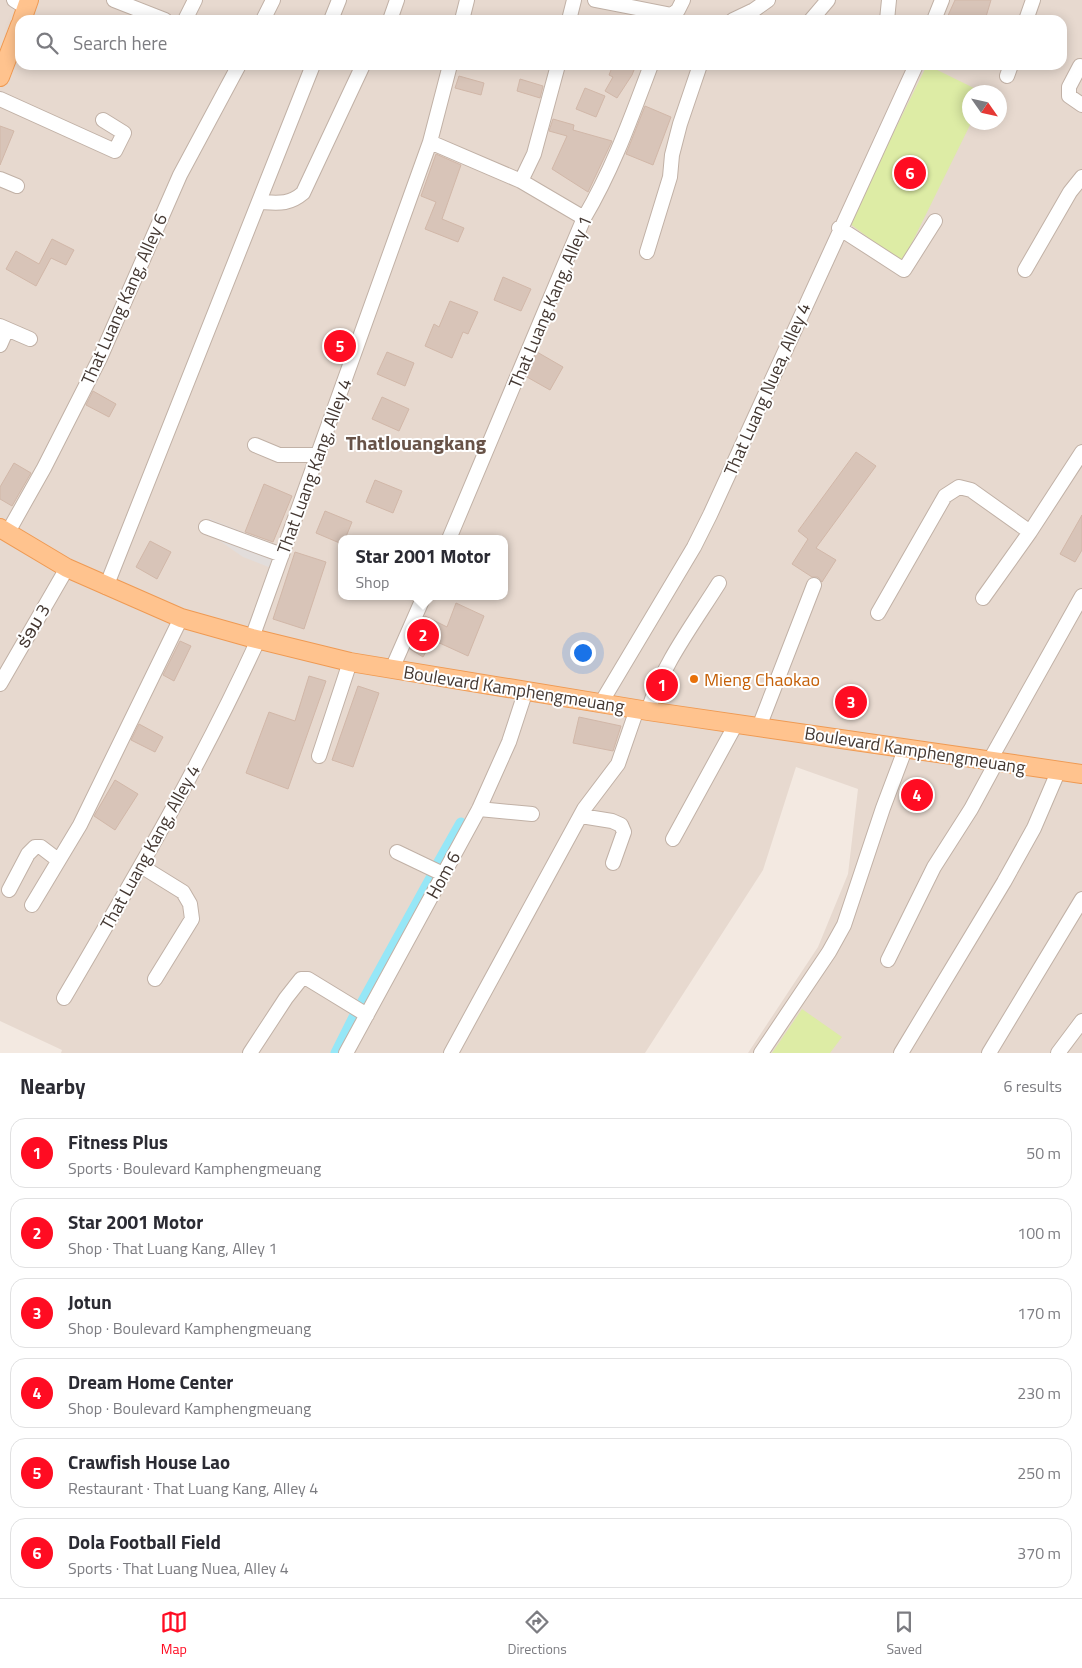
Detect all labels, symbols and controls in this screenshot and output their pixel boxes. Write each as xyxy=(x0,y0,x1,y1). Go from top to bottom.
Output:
search box xyxy=(15,15,1067,70)
text: Search here xyxy=(73,28,167,57)
icon: search xyxy=(33,29,61,57)
north arrow xyxy=(962,85,1007,130)
pin: 6 xyxy=(894,154,926,192)
street label: That Luang Kang, Alley 6 xyxy=(74,209,174,389)
street label: That Luang Kang, Alley 1 xyxy=(501,211,599,393)
street label: That Luang Nuea, Alley 4 xyxy=(717,298,817,480)
pin: 5 xyxy=(324,327,356,365)
street label: That Luang Kang, Alley 4 xyxy=(270,374,358,558)
district label: Thatlouangkang xyxy=(346,427,487,458)
popup xyxy=(338,535,508,600)
text: Star 2001 Motor xyxy=(355,541,491,570)
text: Shop xyxy=(355,570,390,594)
street label: ຮ່ອມ 3 xyxy=(9,599,57,653)
pin: 2 xyxy=(407,616,439,654)
your location xyxy=(570,640,596,666)
street label: Boulevard Kamphengmeuang xyxy=(402,658,626,720)
pin: 1 xyxy=(646,666,678,704)
place label: Mieng Chaokao xyxy=(704,666,820,693)
marker: Mieng Chaokao xyxy=(688,673,700,685)
pin: 3 xyxy=(835,683,867,721)
street label: Boulevard Kamphengmeuang xyxy=(803,719,1027,781)
street label: That Luang Kang, Alley 4 xyxy=(93,759,207,935)
pin: 4 xyxy=(901,776,933,814)
street label: Hom 6 xyxy=(419,846,467,904)
text: Nearby xyxy=(20,1070,85,1102)
text: 6 results xyxy=(1003,1074,1062,1098)
text: Fitness Plus xyxy=(68,1127,168,1156)
text: 1 xyxy=(33,1141,41,1165)
text: 50 m xyxy=(1026,1141,1061,1165)
text: Sports · Boulevard Kamphengmeuang xyxy=(68,1156,321,1180)
text: Star 2001 Motor xyxy=(68,1207,203,1236)
text: 2 xyxy=(33,1221,41,1245)
text: 100 m xyxy=(1017,1221,1061,1245)
text: Shop · That Luang Kang, Alley 1 xyxy=(68,1236,277,1260)
text: Jotun xyxy=(68,1287,112,1316)
text: 3 xyxy=(33,1301,41,1325)
text: 170 m xyxy=(1017,1301,1061,1325)
text: Shop · Boulevard Kamphengmeuang xyxy=(68,1316,311,1340)
text: Dream Home Center xyxy=(68,1367,233,1396)
text: 4 xyxy=(33,1381,41,1405)
text: 230 m xyxy=(1017,1381,1061,1405)
text: Shop · Boulevard Kamphengmeuang xyxy=(68,1396,311,1420)
text: Crawfish House Lao xyxy=(68,1447,230,1476)
text: 5 xyxy=(33,1461,41,1485)
text: 250 m xyxy=(1017,1461,1061,1485)
text: Restaurant · That Luang Kang, Alley 4 xyxy=(68,1476,318,1500)
text: Dola Football Field xyxy=(68,1527,221,1556)
text: 6 xyxy=(33,1541,41,1565)
text: 370 m xyxy=(1017,1541,1061,1565)
text: Sports · That Luang Nuea, Alley 4 xyxy=(68,1556,289,1580)
tab: Map xyxy=(160,1608,188,1659)
tab: Directions xyxy=(507,1608,567,1659)
tab: Saved xyxy=(887,1608,922,1659)

